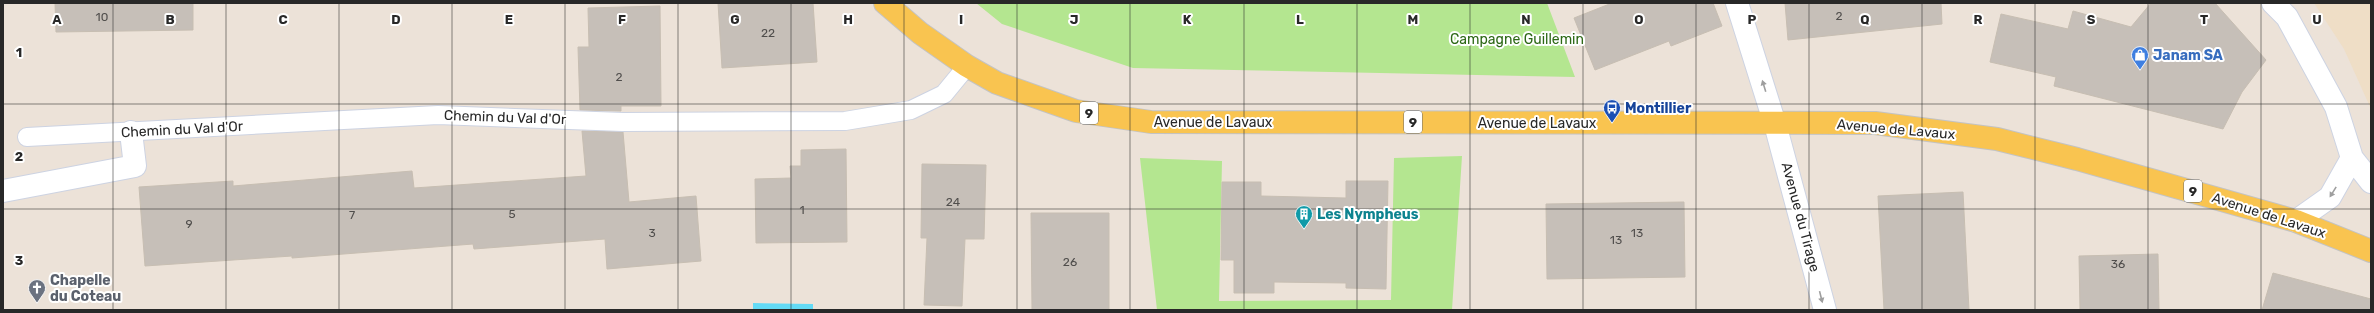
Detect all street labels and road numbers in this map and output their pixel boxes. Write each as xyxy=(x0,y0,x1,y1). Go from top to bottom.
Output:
road number: 9 xyxy=(1080,102,1098,124)
street label: Chemin du Val d'Or xyxy=(444,107,567,128)
road number: 9 xyxy=(1404,111,1422,133)
street label: Avenue de Lavaux xyxy=(1154,114,1273,131)
street label: Avenue de Lavaux xyxy=(1478,115,1597,132)
street label: Avenue de Lavaux xyxy=(1836,116,1956,143)
street label: Chemin du Val d'Or xyxy=(120,118,244,141)
street label: Avenue du Tirage xyxy=(1778,160,1823,274)
road number: 9 xyxy=(2184,180,2202,202)
street label: Avenue de Lavaux xyxy=(2210,189,2328,242)

